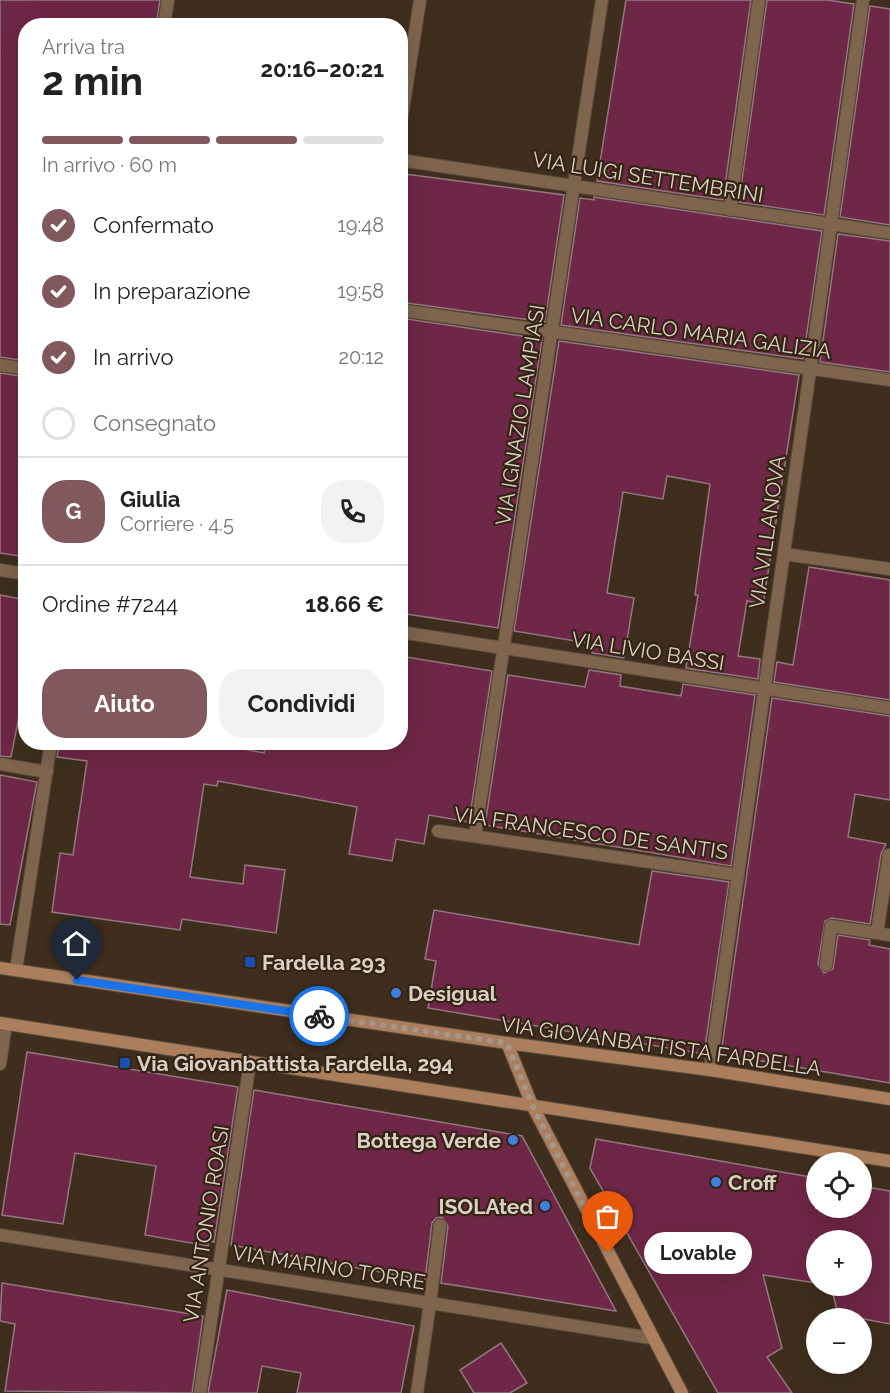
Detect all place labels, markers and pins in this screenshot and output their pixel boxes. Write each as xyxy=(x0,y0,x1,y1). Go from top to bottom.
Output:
pin xyxy=(51,918,102,980)
place label: Fardella 293 xyxy=(262,950,386,975)
marker: Fardella 293 xyxy=(243,955,257,969)
place label: Desigual xyxy=(408,981,497,1006)
marker: Desigual xyxy=(389,986,403,1000)
place label: Via Giovanbattista Fardella, 294 xyxy=(137,1051,454,1076)
marker: Via Giovanbattista Fardella, 294 xyxy=(118,1056,132,1070)
place label: Bottega Verde xyxy=(356,1128,501,1153)
marker: Bottega Verde xyxy=(506,1133,520,1147)
place label: Croff xyxy=(728,1170,777,1195)
marker: Croff xyxy=(709,1175,723,1189)
pin xyxy=(582,1191,633,1253)
place label: ISOLAted xyxy=(438,1194,533,1219)
marker: ISOLAted xyxy=(538,1199,552,1213)
callout: Lovable xyxy=(644,1232,752,1274)

